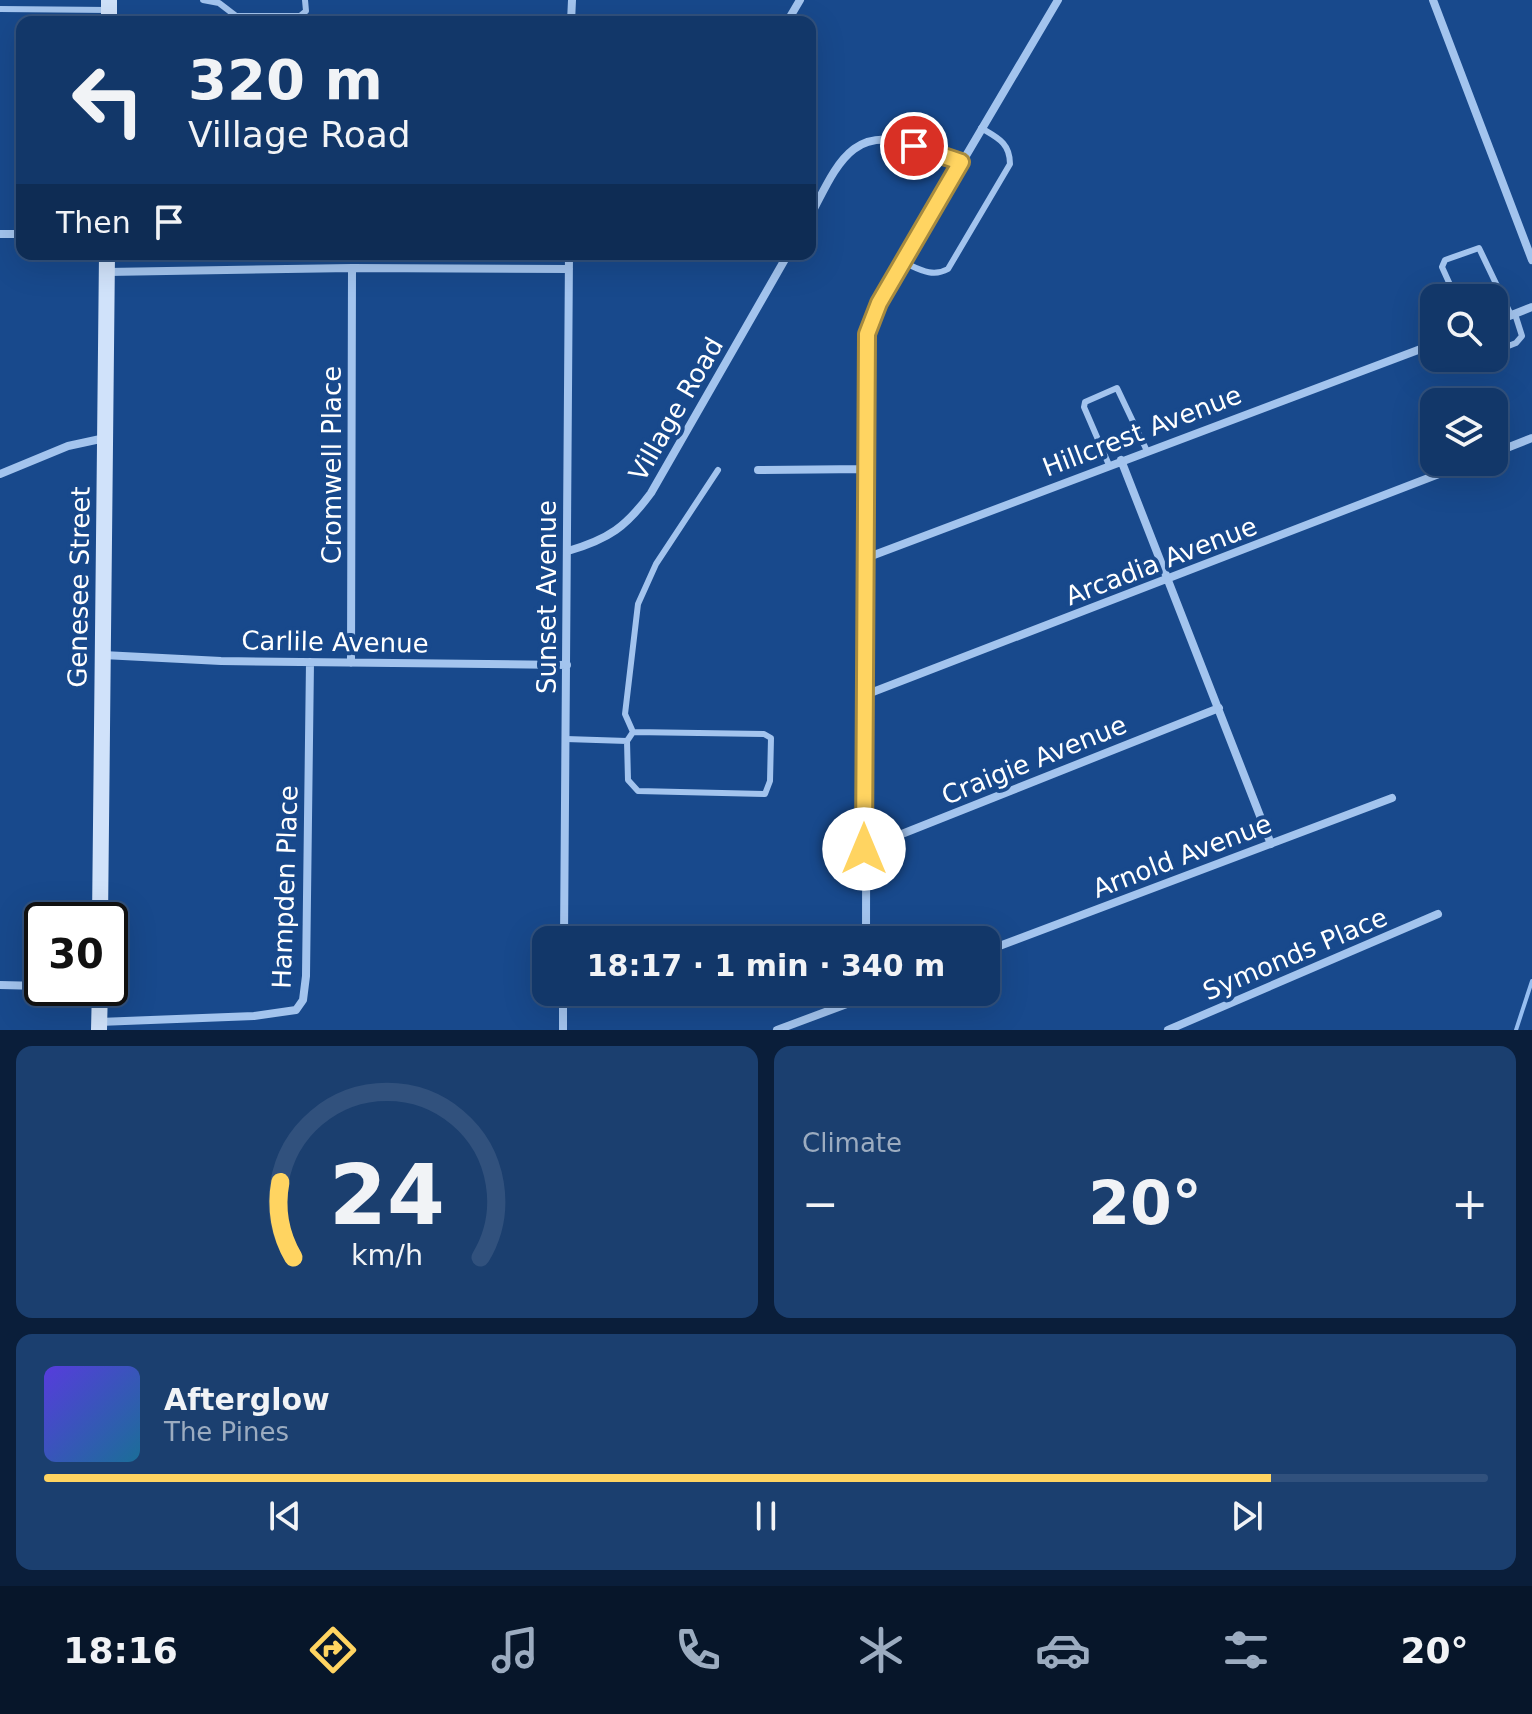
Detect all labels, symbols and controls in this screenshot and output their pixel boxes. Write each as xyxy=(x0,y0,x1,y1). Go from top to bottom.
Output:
text: 320 m xyxy=(188,47,383,112)
icon: left xyxy=(56,48,160,152)
pin xyxy=(880,112,948,180)
text: Village Road xyxy=(188,114,411,155)
icon: arrive xyxy=(892,124,936,168)
icon: arrive xyxy=(147,200,191,244)
text: Then xyxy=(56,205,131,240)
map controls xyxy=(1420,284,1508,476)
button: search xyxy=(1420,284,1508,372)
street label: Village Road xyxy=(623,332,729,486)
street label: Cromwell Place xyxy=(317,366,347,564)
street label: Hillcrest Avenue xyxy=(1038,379,1246,483)
button: layers xyxy=(1420,388,1508,476)
street label: Genesee Street xyxy=(62,486,96,688)
street label: Sunset Avenue xyxy=(532,500,562,694)
street label: Arcadia Avenue xyxy=(1061,511,1261,611)
street label: Carlile Avenue xyxy=(241,625,429,659)
street label: Craigie Avenue xyxy=(937,709,1131,811)
street label: Hampden Place xyxy=(266,785,304,989)
position arrow xyxy=(822,807,906,891)
street label: Arnold Avenue xyxy=(1088,808,1276,904)
speed limit sign: 30 xyxy=(24,902,128,1006)
street label: Symonds Place xyxy=(1198,902,1392,1006)
text: 18:17 · 1 min · 340 m xyxy=(587,948,945,983)
text: Climate xyxy=(802,1128,902,1158)
text: 24 xyxy=(329,1147,445,1244)
text: 20° xyxy=(1088,1168,1202,1238)
text: − xyxy=(802,1178,839,1229)
text: + xyxy=(1451,1178,1488,1229)
text: km/h xyxy=(351,1238,423,1272)
text: Afterglow xyxy=(164,1382,330,1417)
text: The Pines xyxy=(164,1417,289,1447)
icon: previous xyxy=(263,1494,307,1538)
icon: pause xyxy=(744,1494,788,1538)
icon: next xyxy=(1225,1494,1269,1538)
icon: directions xyxy=(305,1622,361,1678)
icon: music xyxy=(487,1622,543,1678)
icon: phone xyxy=(670,1622,726,1678)
icon: climate xyxy=(853,1622,909,1678)
icon: car xyxy=(1035,1622,1091,1678)
icon: filters xyxy=(1218,1622,1274,1678)
text: 18:16 xyxy=(63,1630,178,1671)
text: 20° xyxy=(1401,1630,1469,1671)

